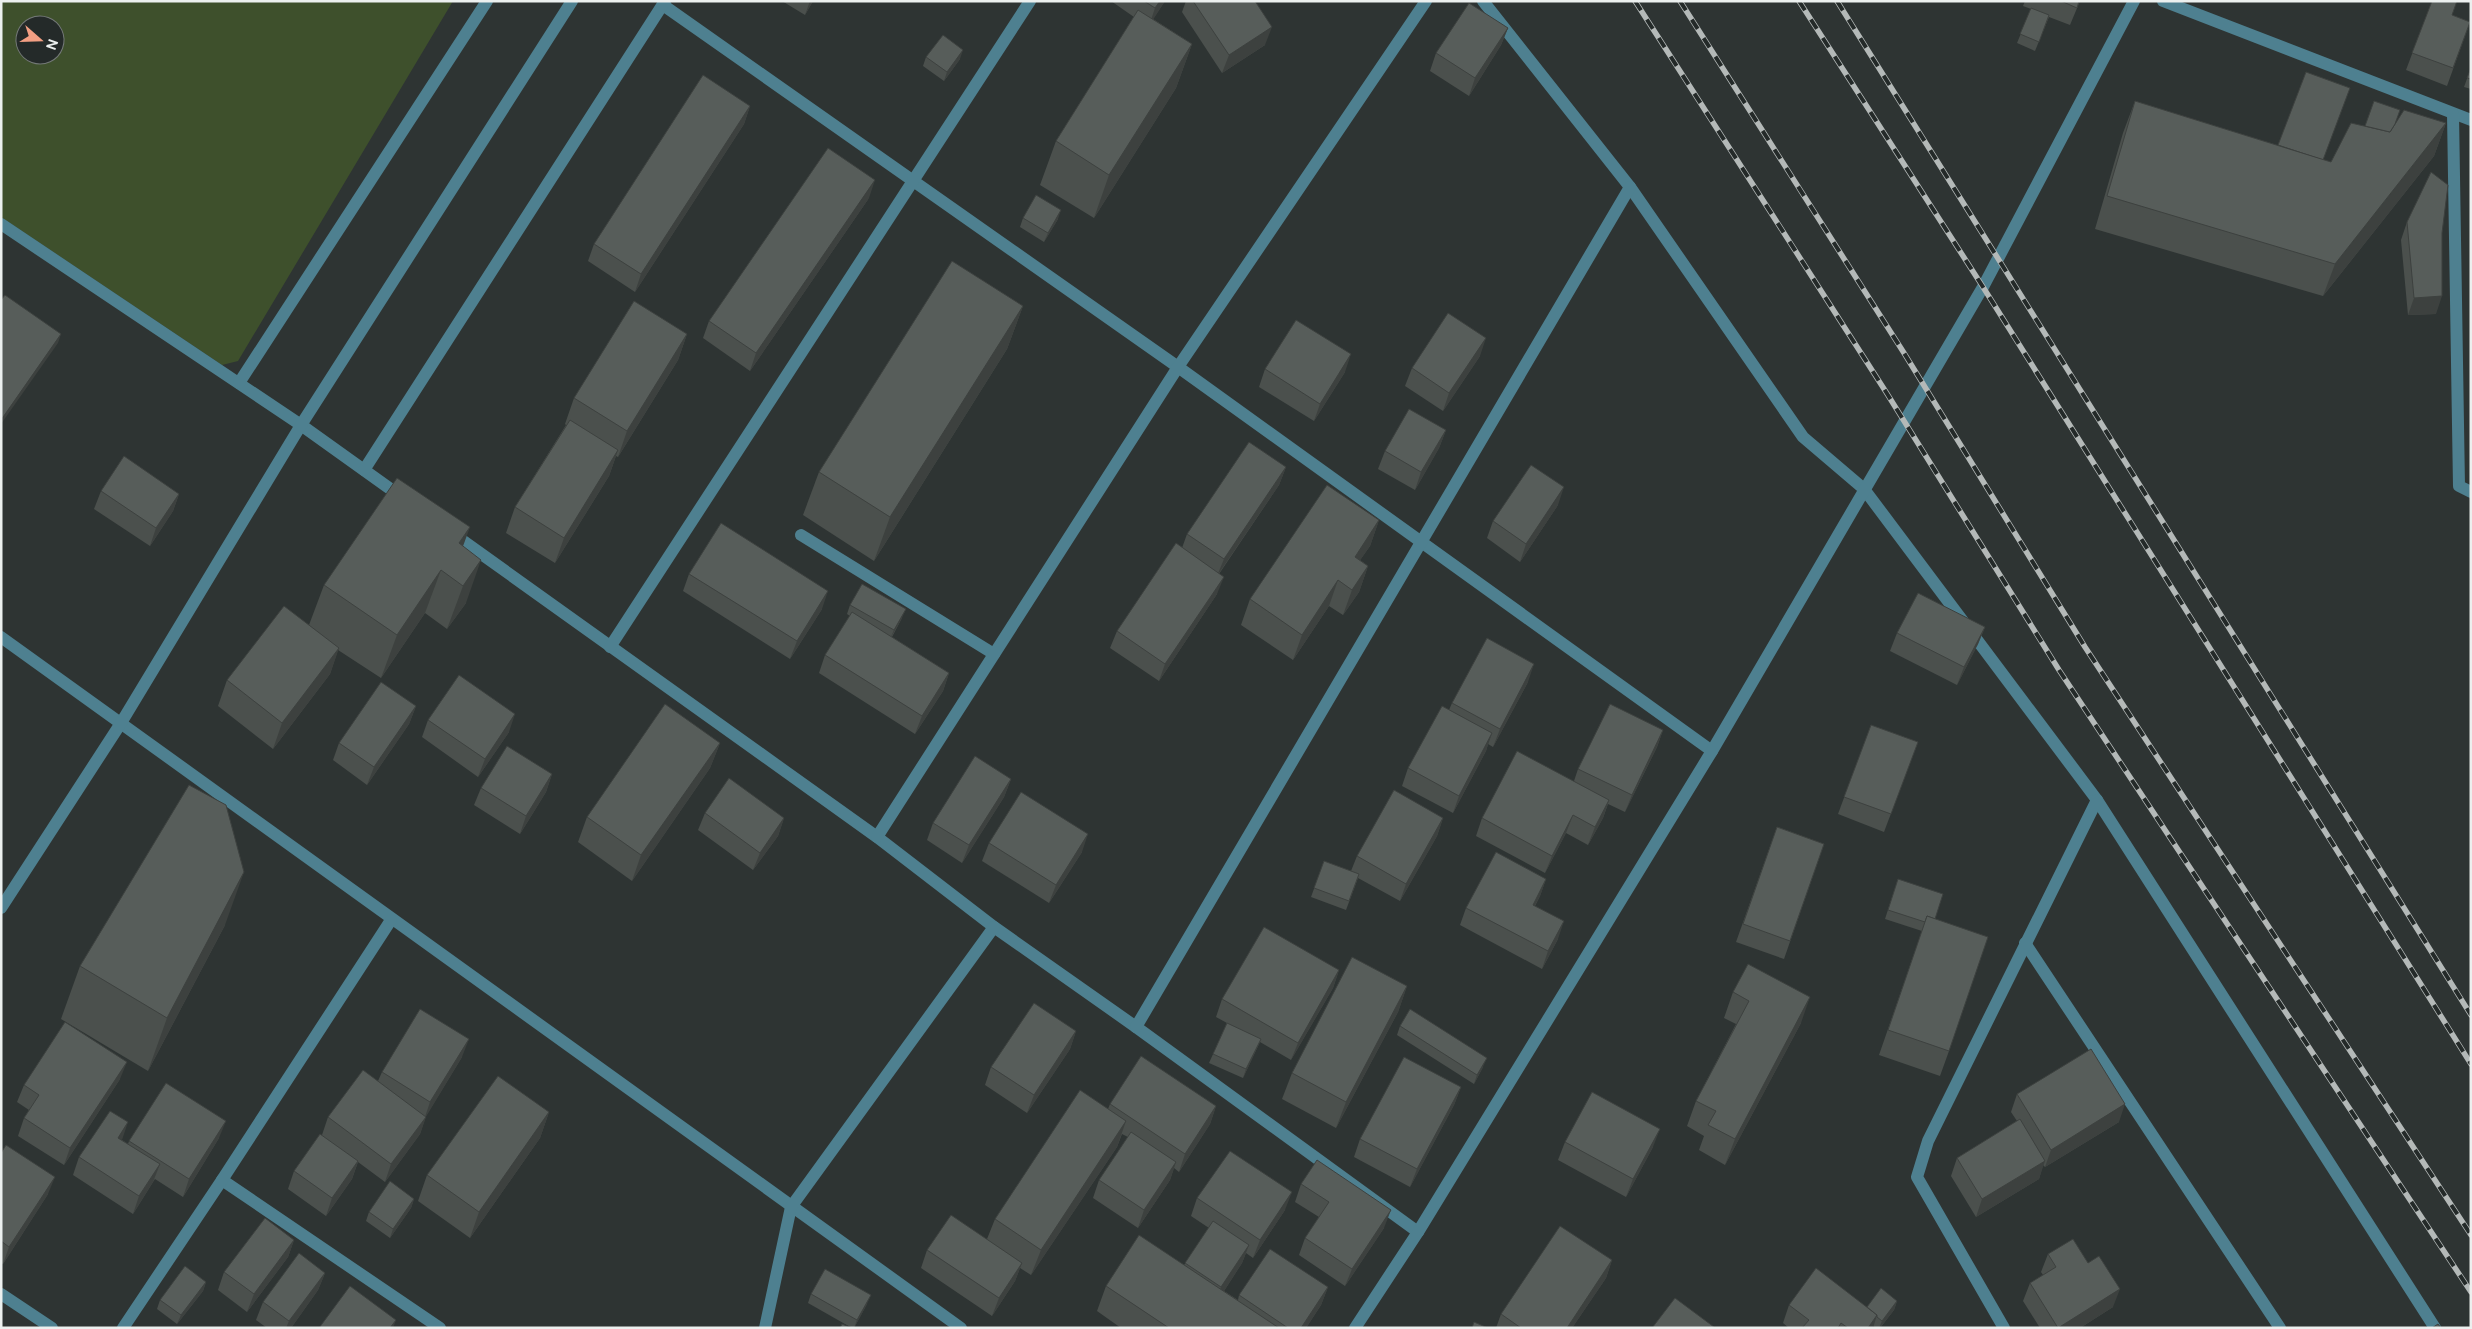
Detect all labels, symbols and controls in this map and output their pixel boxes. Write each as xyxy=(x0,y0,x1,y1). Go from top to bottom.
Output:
north arrow xyxy=(15,15,65,65)
text: N xyxy=(42,37,62,52)

